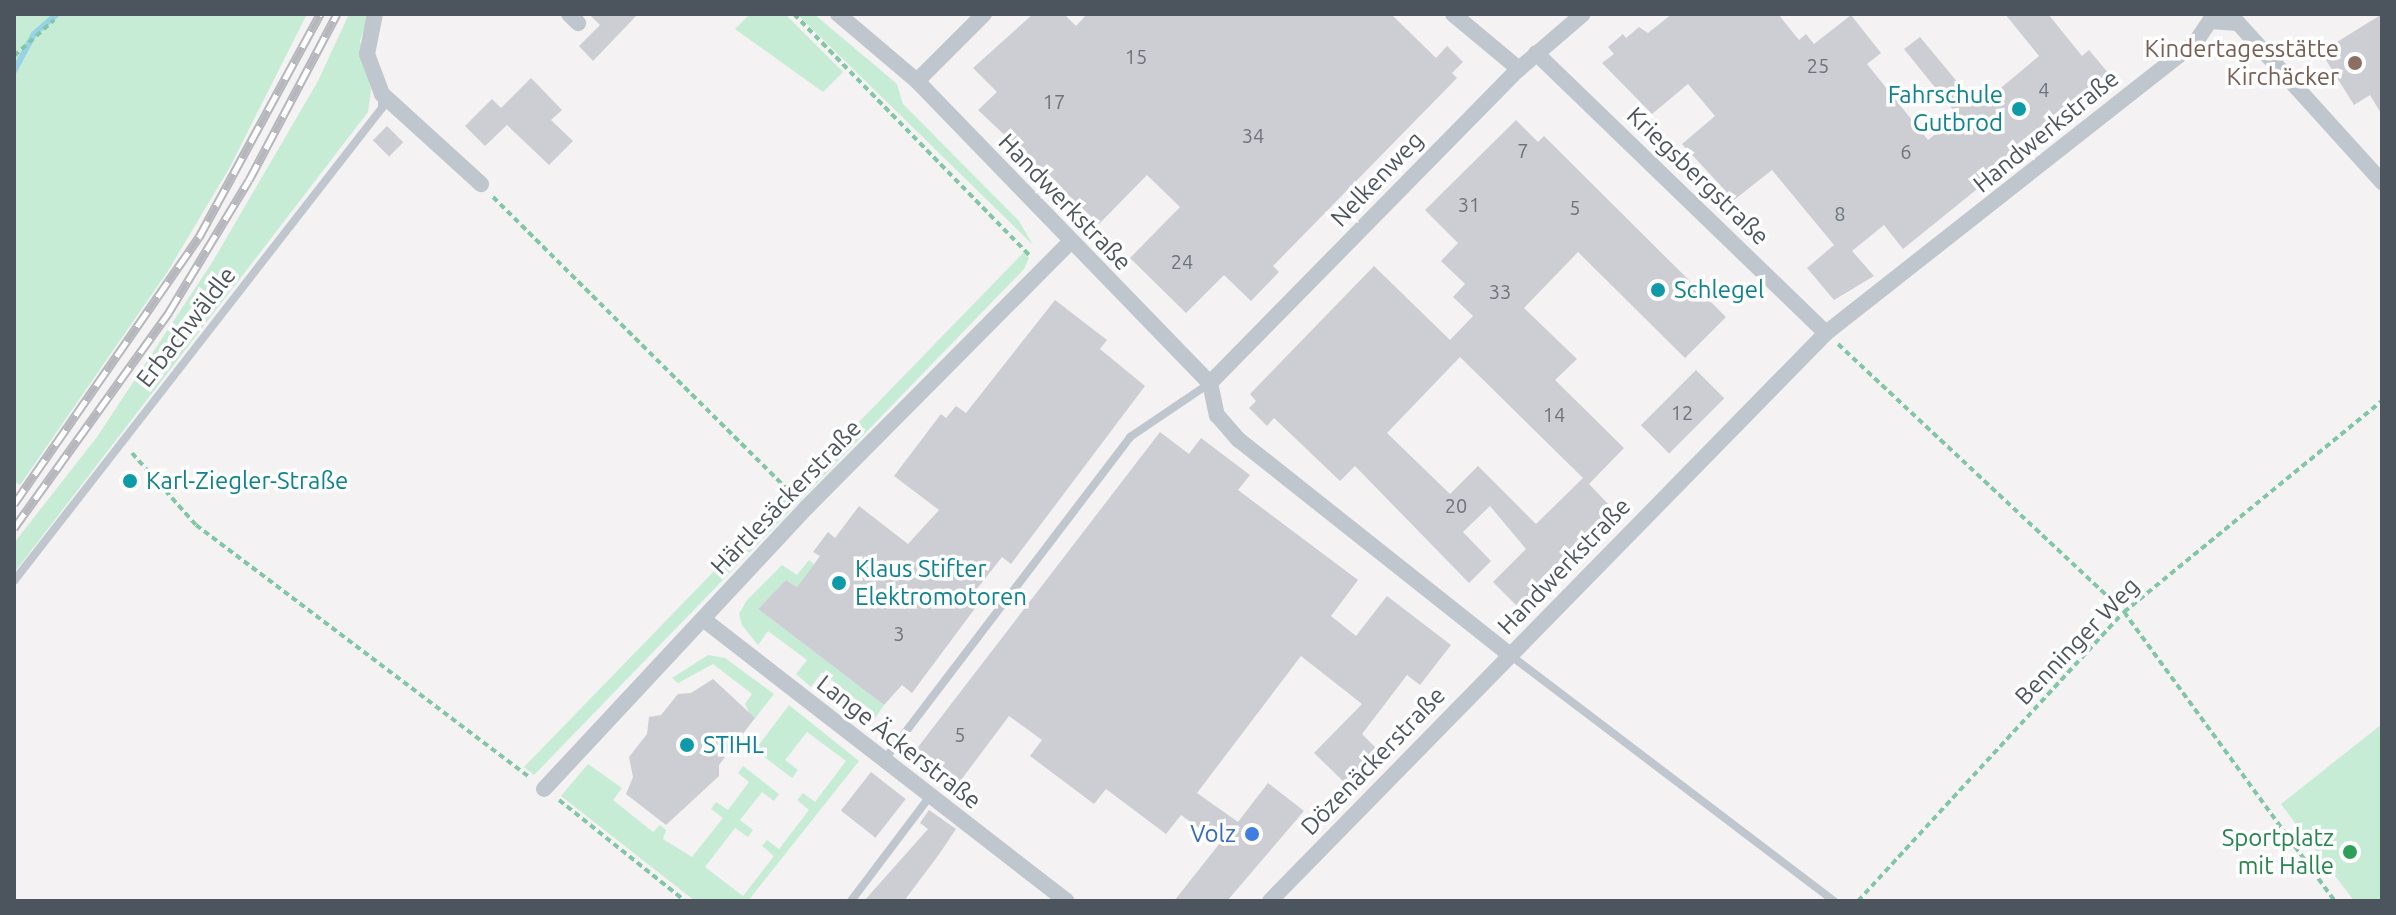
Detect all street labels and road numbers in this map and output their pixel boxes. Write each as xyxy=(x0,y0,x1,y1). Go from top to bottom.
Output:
street label: Handwerkstraße xyxy=(1967,64,2125,198)
street label: Kriegsbergstraße xyxy=(1621,101,1775,251)
street label: Nelkenweg xyxy=(1325,125,1429,233)
street label: Handwerkstraße xyxy=(993,128,1137,276)
street label: Erbachwäldle xyxy=(130,261,242,393)
street label: Härtlesäckerstraße xyxy=(705,414,867,580)
street label: Handwerkstraße xyxy=(1492,492,1636,640)
street label: Benninger Weg xyxy=(2009,571,2145,711)
street label: Lange Äckerstraße xyxy=(811,669,987,815)
street label: Dözenäckerstraße xyxy=(1295,681,1451,841)

